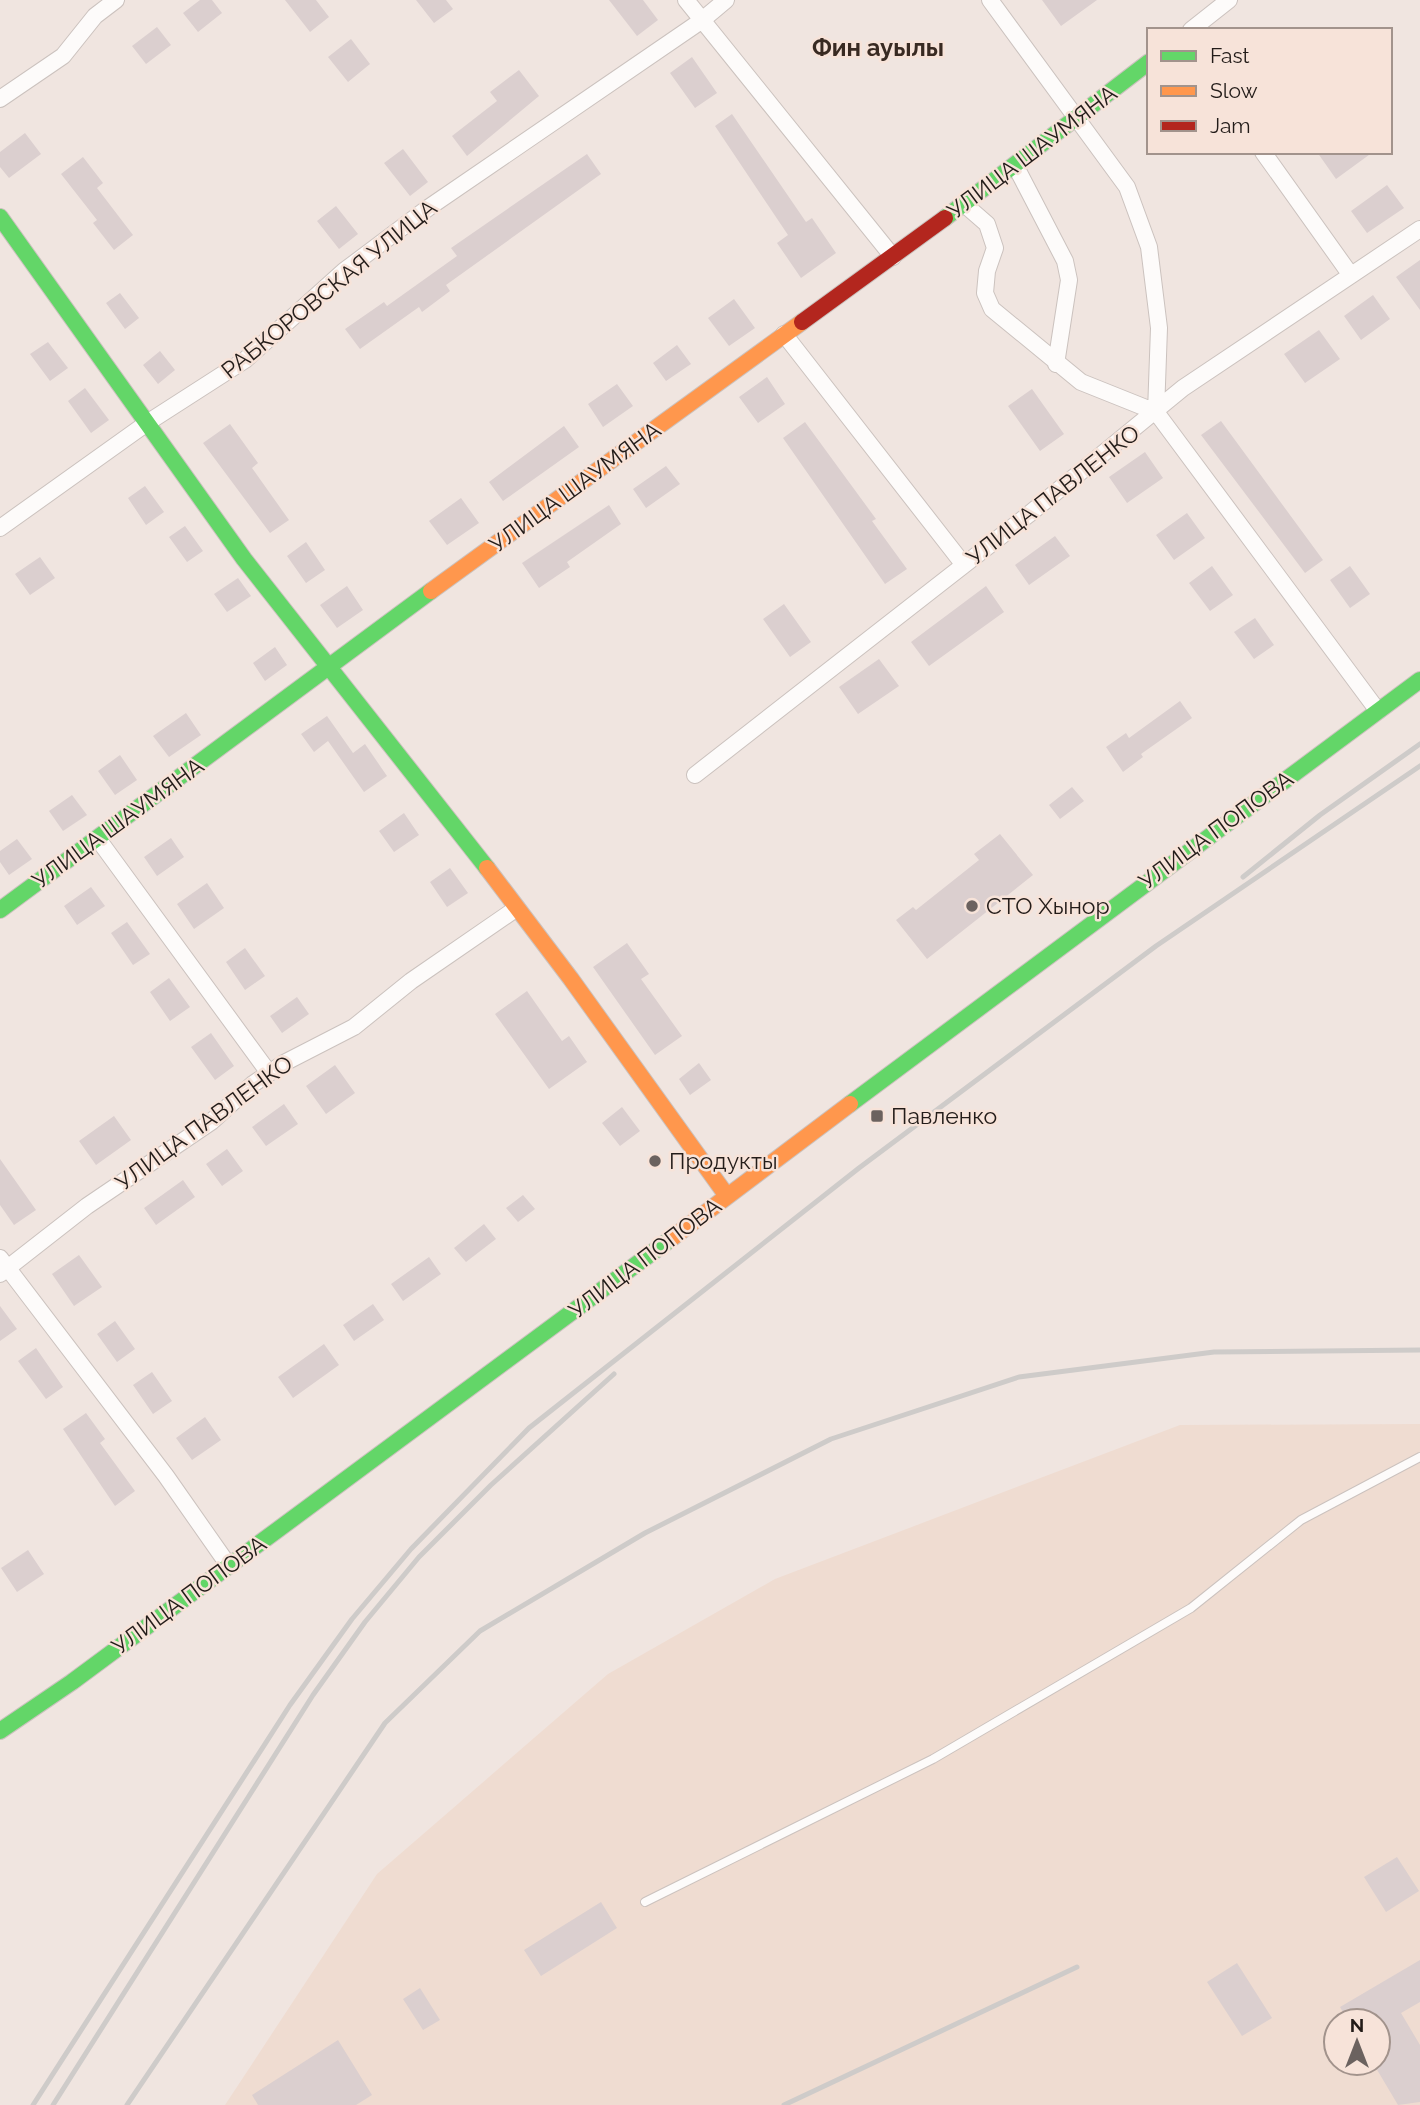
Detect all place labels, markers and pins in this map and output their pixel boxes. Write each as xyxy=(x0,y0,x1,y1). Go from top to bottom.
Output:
place label: СТО Хынор xyxy=(986,892,1110,919)
marker: СТО Хынор xyxy=(964,898,980,914)
place label: Павленко xyxy=(891,1102,997,1129)
marker: Павленко xyxy=(869,1108,885,1124)
place label: Продукты xyxy=(669,1147,778,1174)
marker: Продукты xyxy=(647,1153,663,1169)

